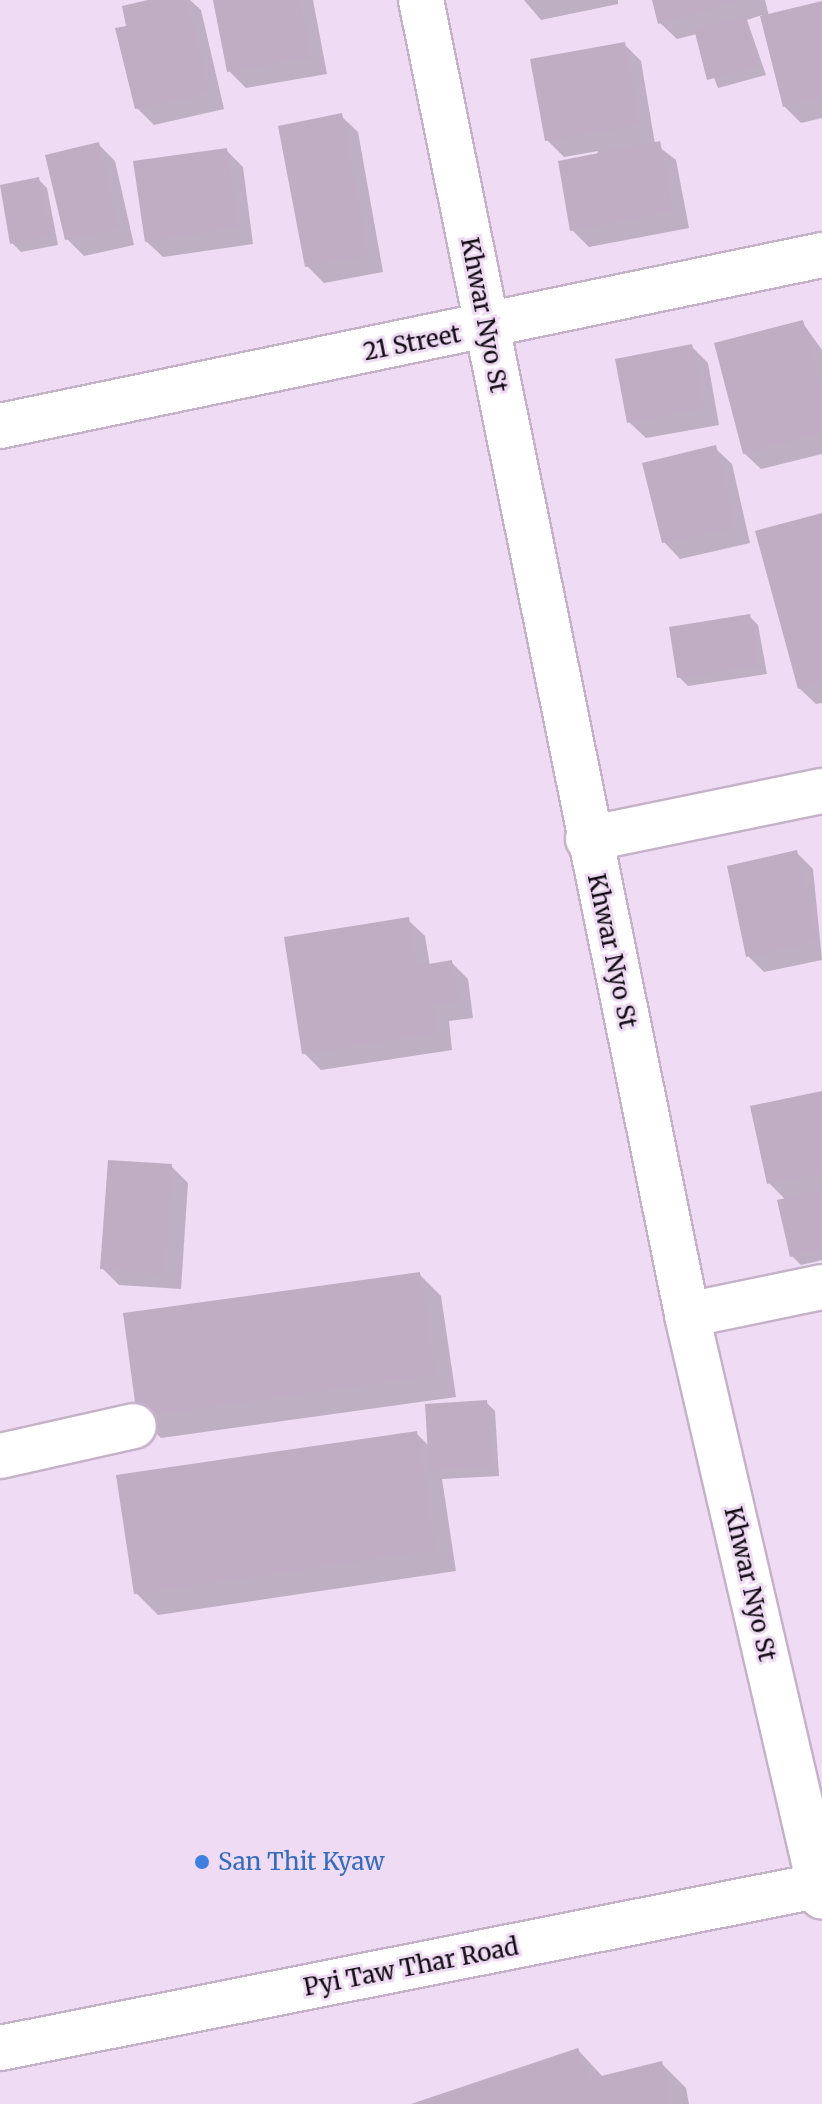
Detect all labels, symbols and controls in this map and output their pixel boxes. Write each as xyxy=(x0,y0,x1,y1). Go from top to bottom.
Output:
street label: Khwar Nyo St xyxy=(455,235,513,395)
street label: 21 Street xyxy=(361,319,463,367)
street label: Khwar Nyo St xyxy=(582,871,642,1031)
street label: Khwar Nyo St xyxy=(718,1504,782,1664)
place label: San Thit Kyaw xyxy=(218,1848,384,1876)
marker: San Thit Kyaw xyxy=(193,1853,211,1871)
street label: Pyi Taw Thar Road xyxy=(301,1932,521,2002)

